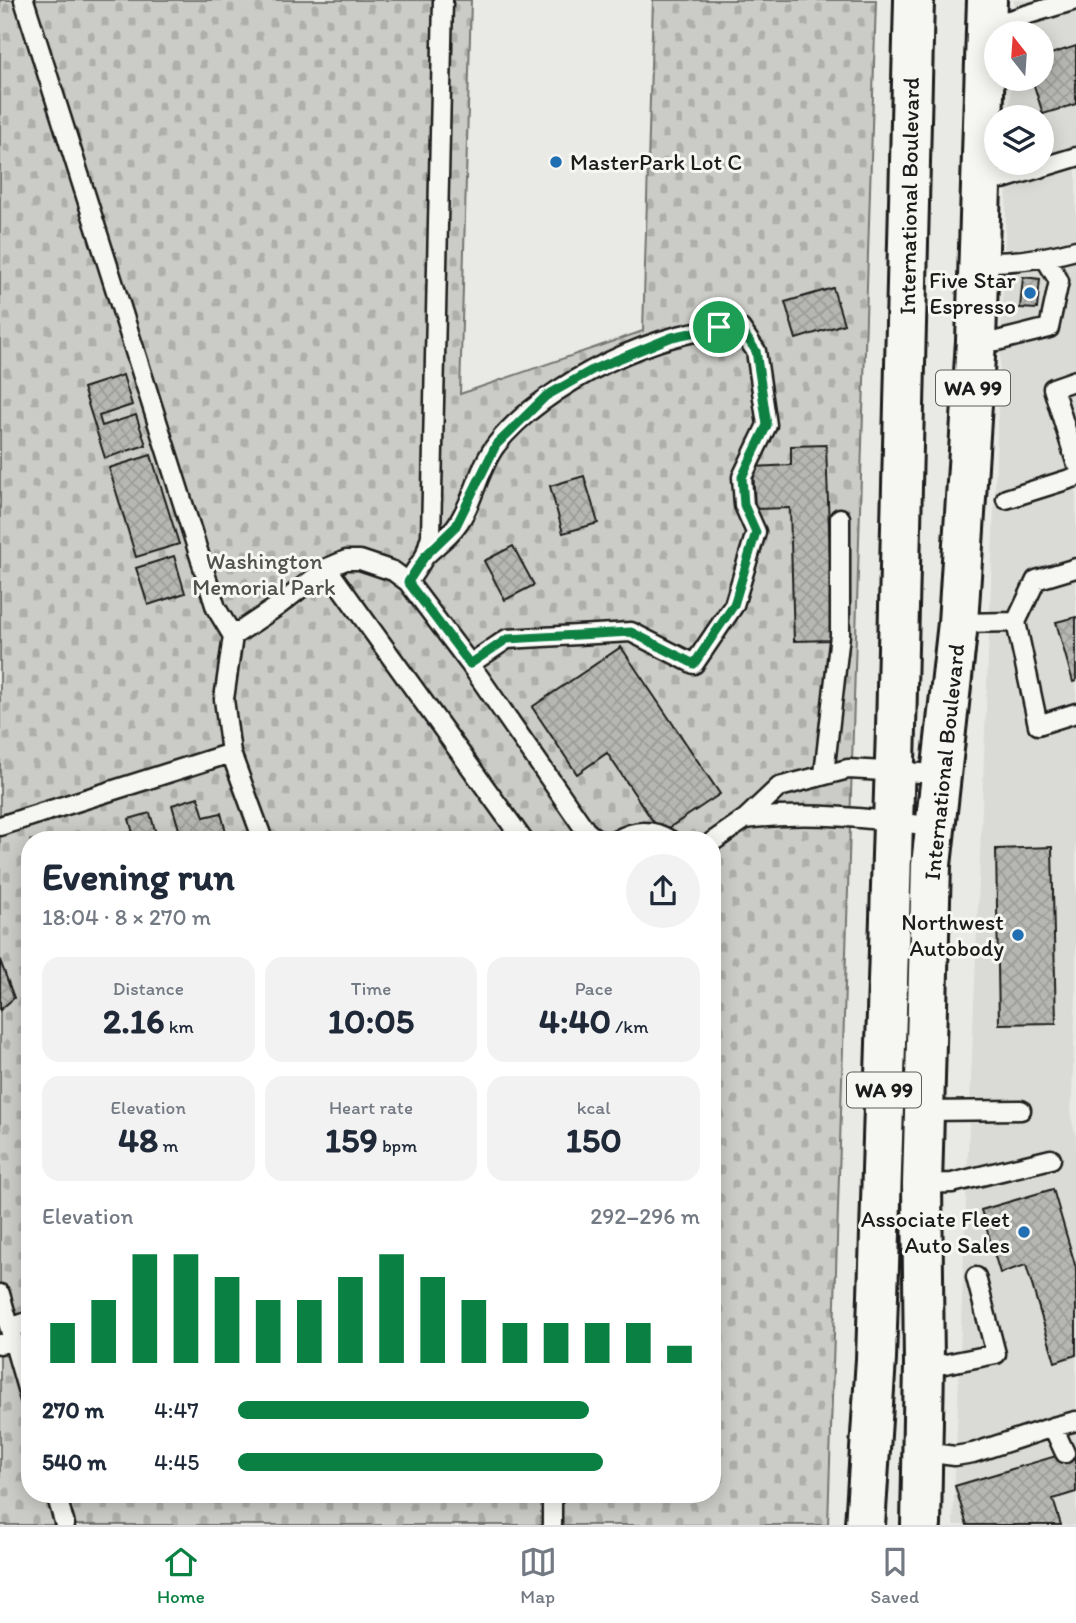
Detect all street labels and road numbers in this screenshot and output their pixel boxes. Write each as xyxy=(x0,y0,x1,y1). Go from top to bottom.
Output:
street label: International Boulevard xyxy=(893,77,925,315)
road number: WA 99 xyxy=(936,370,1010,406)
street label: International Boulevard xyxy=(918,642,970,882)
road number: WA 99 xyxy=(847,1072,921,1108)

